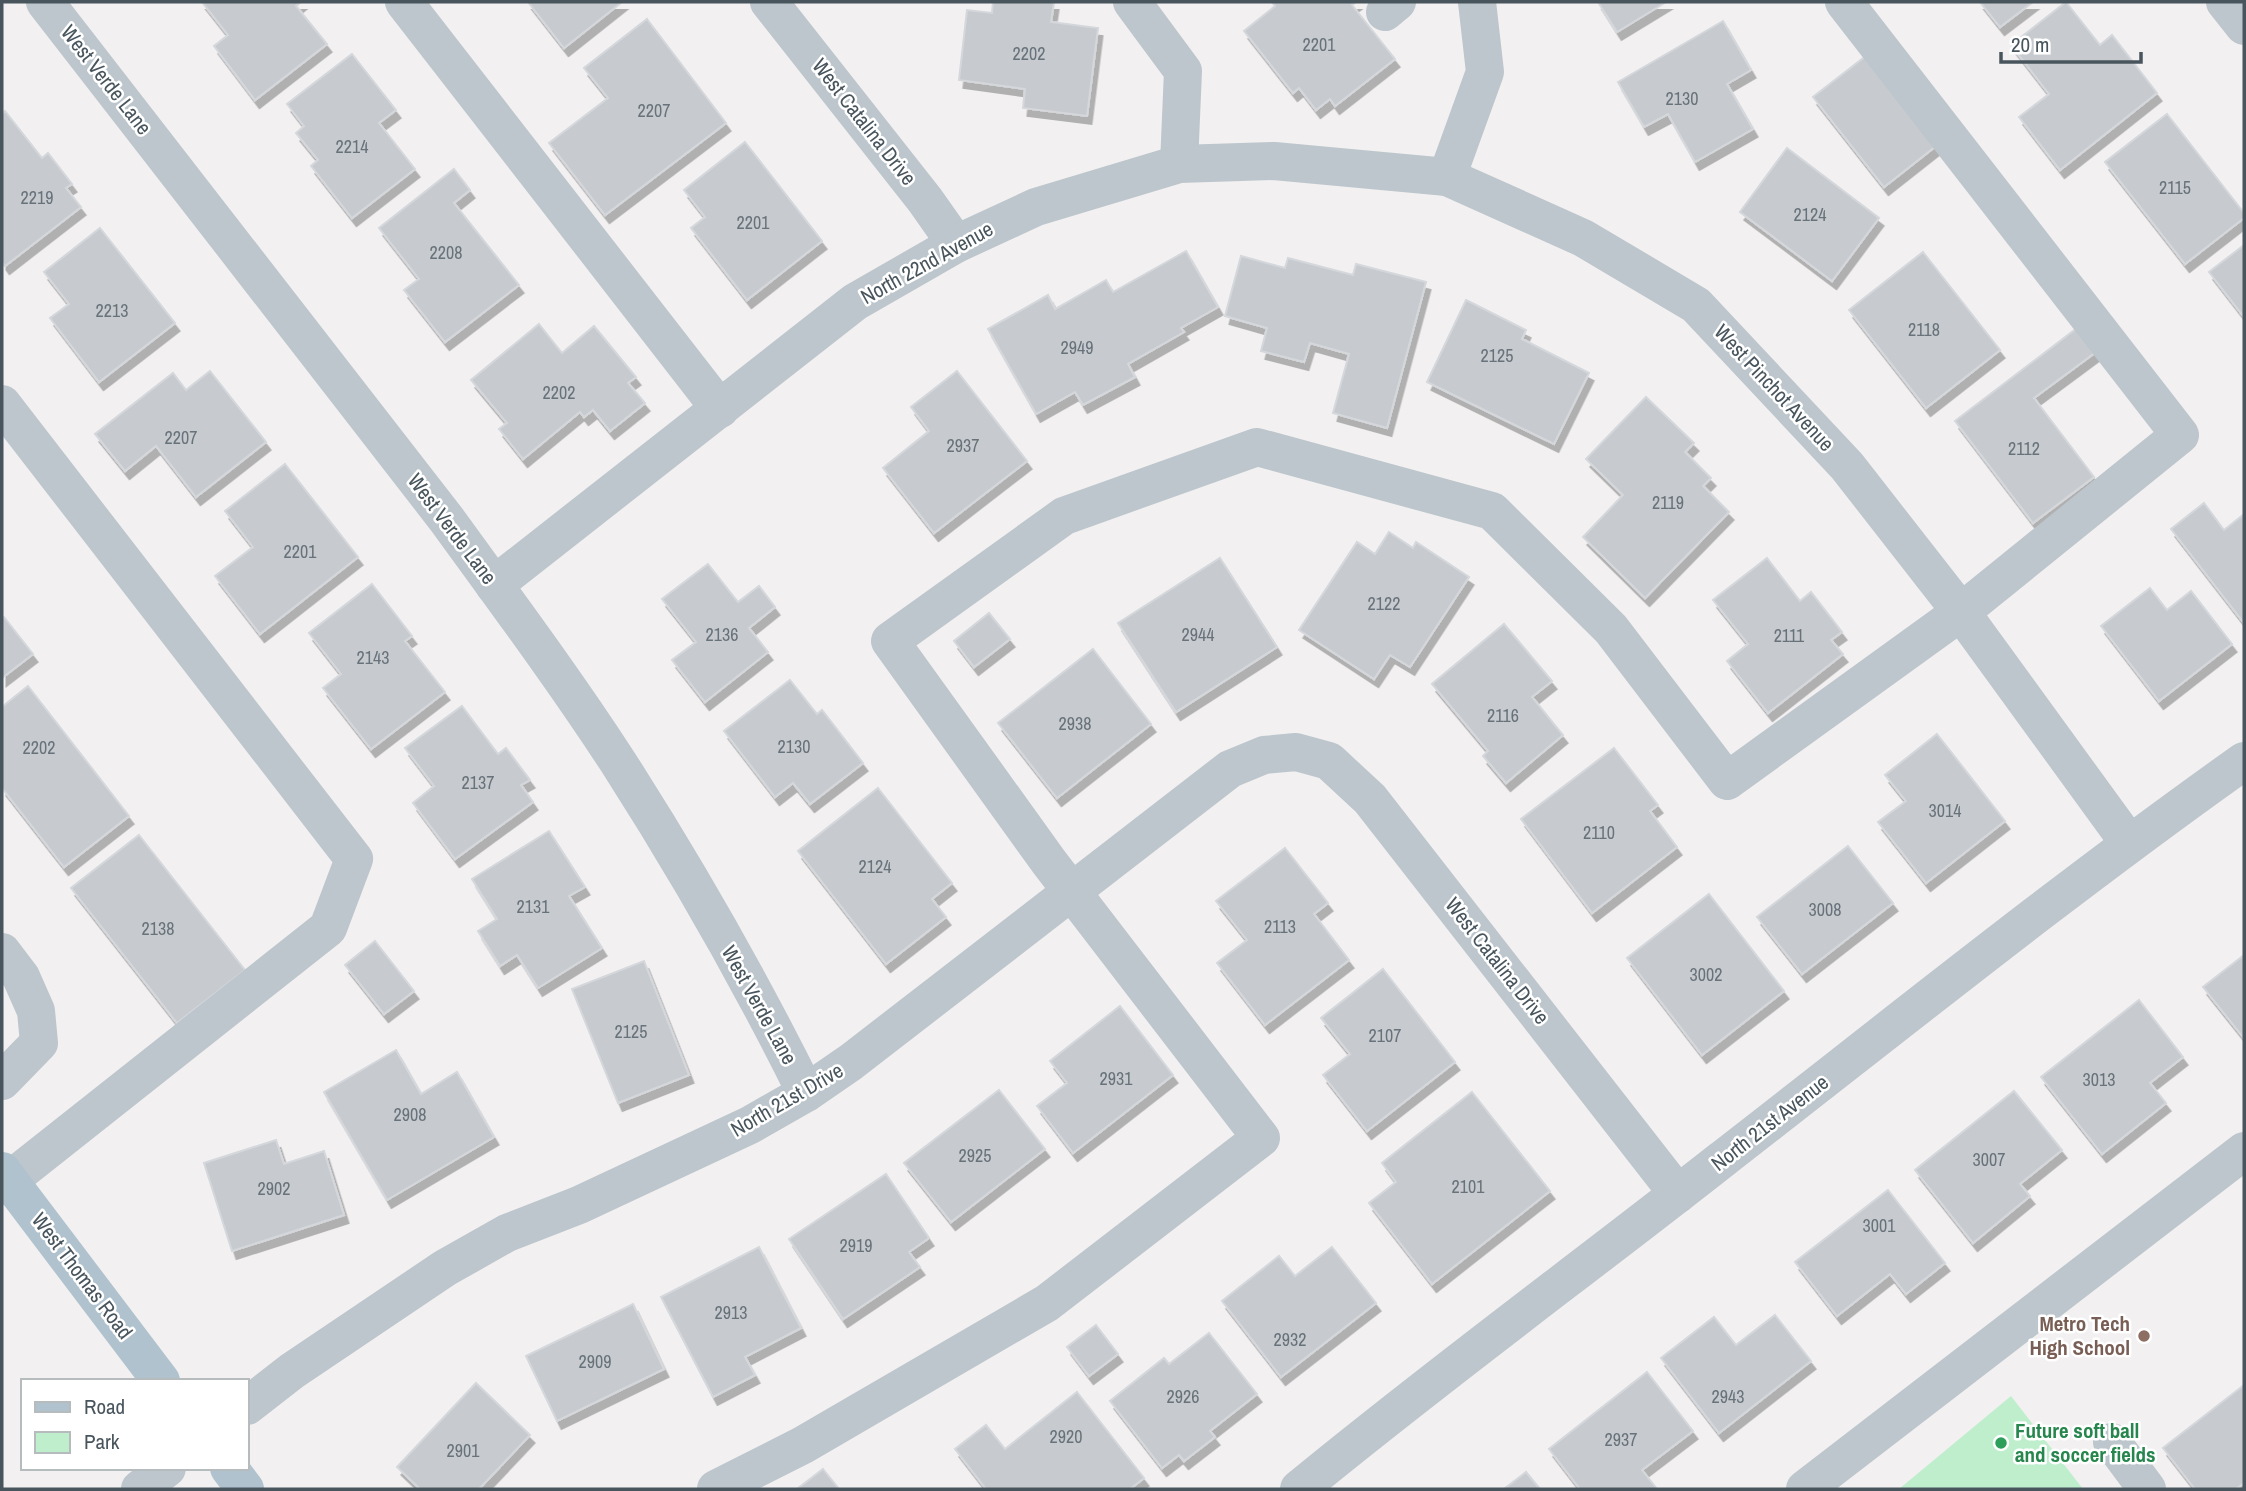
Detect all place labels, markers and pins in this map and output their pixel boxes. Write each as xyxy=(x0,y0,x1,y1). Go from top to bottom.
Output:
place label: Metro Tech High School xyxy=(2030,1309,2130,1362)
marker: Metro Tech High School xyxy=(2136,1328,2152,1344)
place label: Future soft ball and soccer fields xyxy=(2015,1416,2156,1469)
marker: Future soft ball and soccer fields xyxy=(1993,1435,2009,1451)

